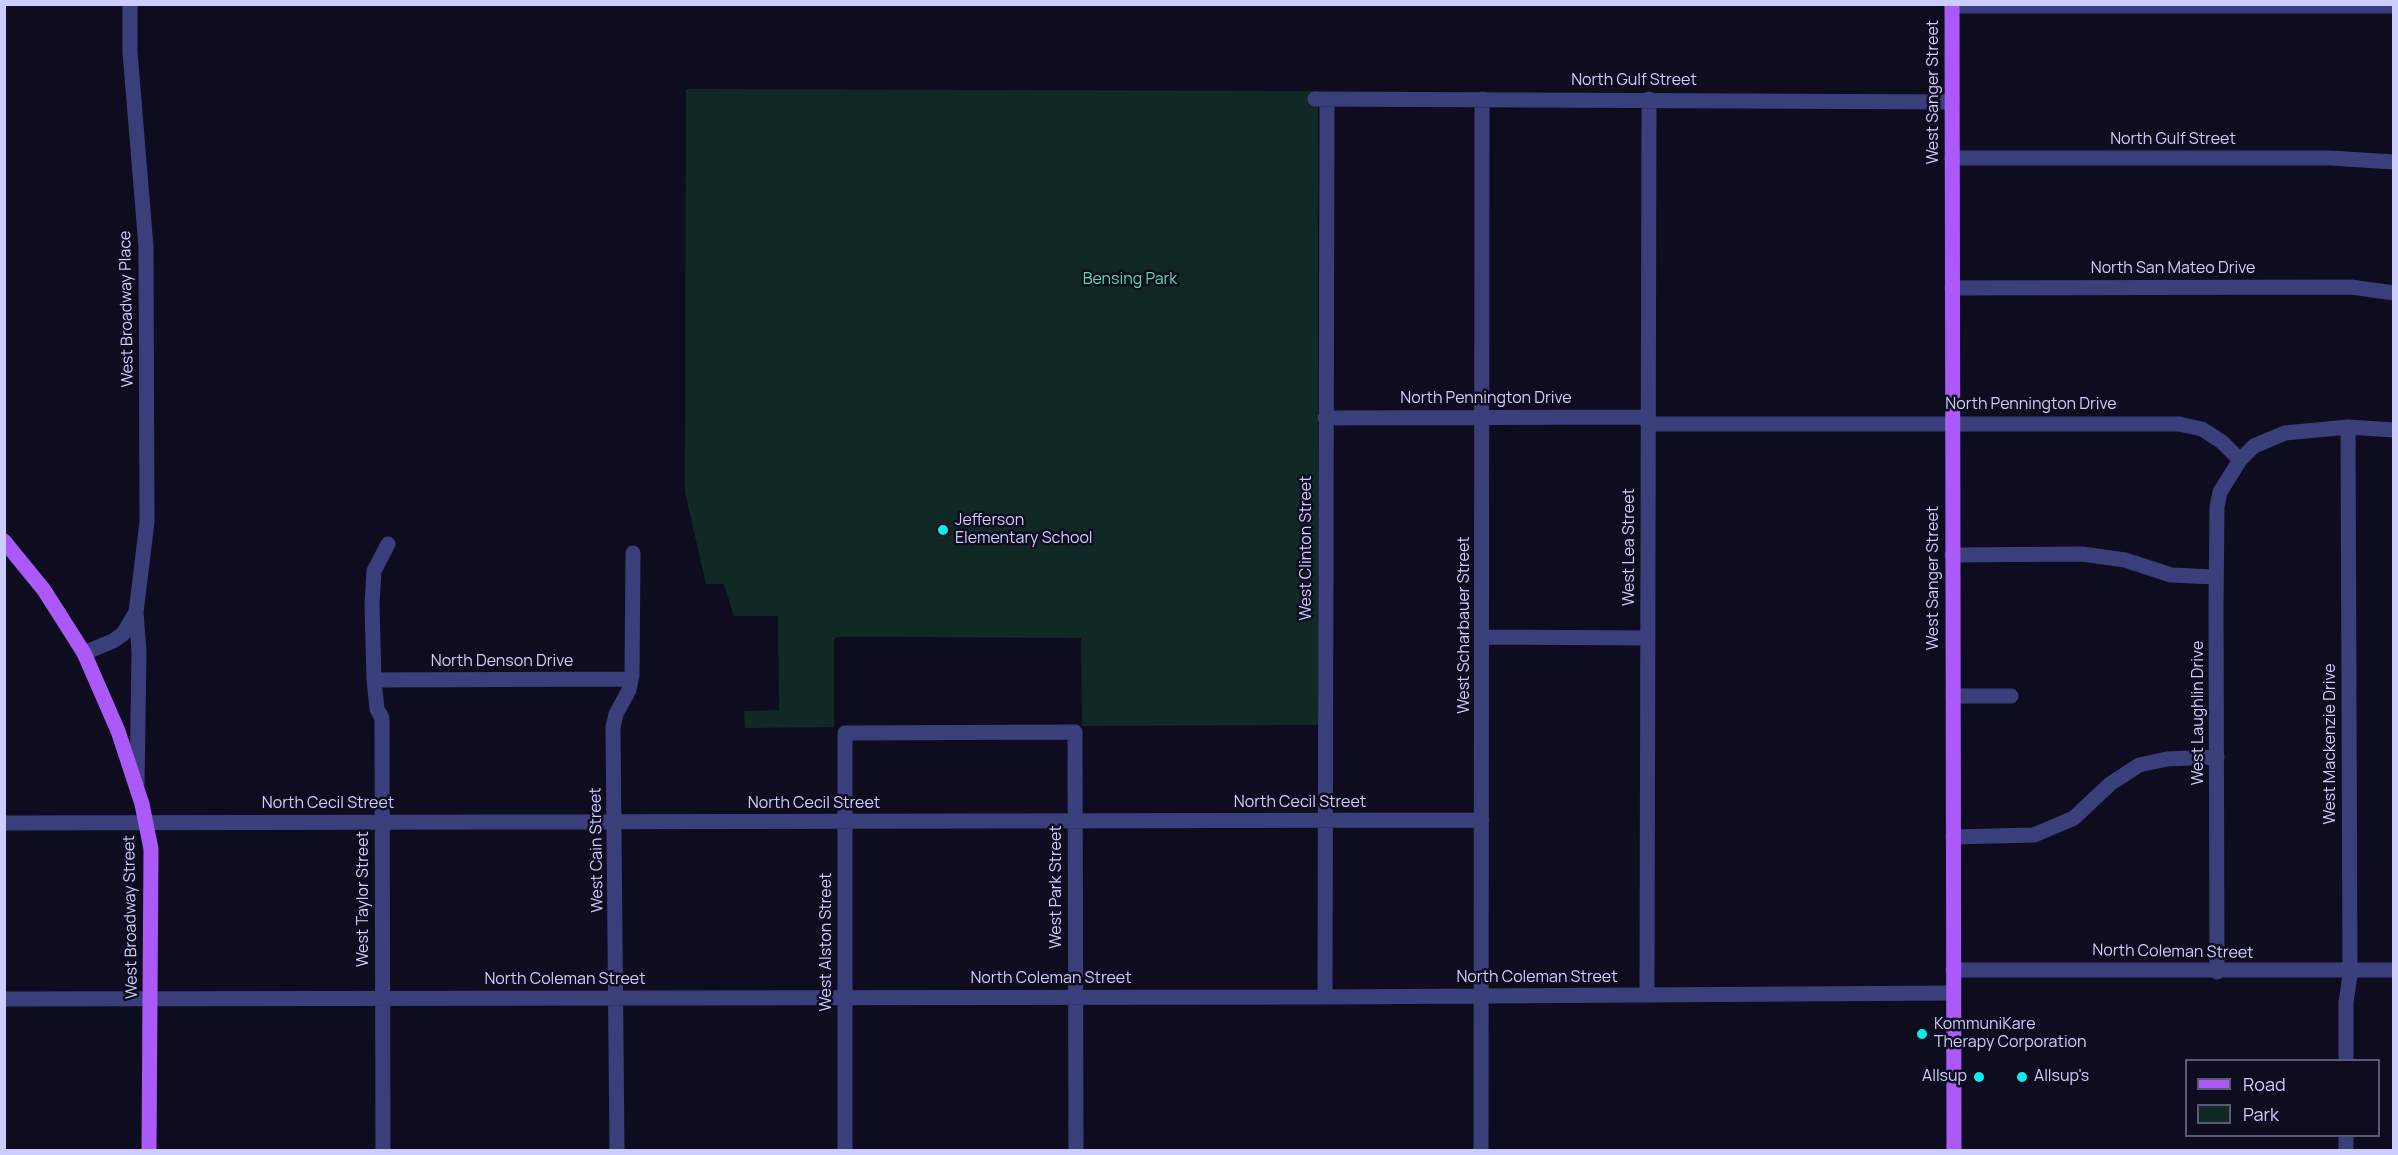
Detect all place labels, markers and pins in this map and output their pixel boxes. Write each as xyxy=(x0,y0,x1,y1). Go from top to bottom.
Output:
place label: Jefferson Elementary School xyxy=(955,511,1093,549)
marker: Jefferson Elementary School xyxy=(936,523,950,537)
place label: KommuniKare Therapy Corporation xyxy=(1934,1015,2087,1053)
marker: KommuniKare Therapy Corporation xyxy=(1915,1027,1929,1041)
place label: Allsup xyxy=(1922,1067,1967,1087)
place label: Allsup's xyxy=(2034,1067,2089,1087)
marker: Allsup xyxy=(1972,1070,1986,1084)
marker: Allsup's xyxy=(2015,1070,2029,1084)

